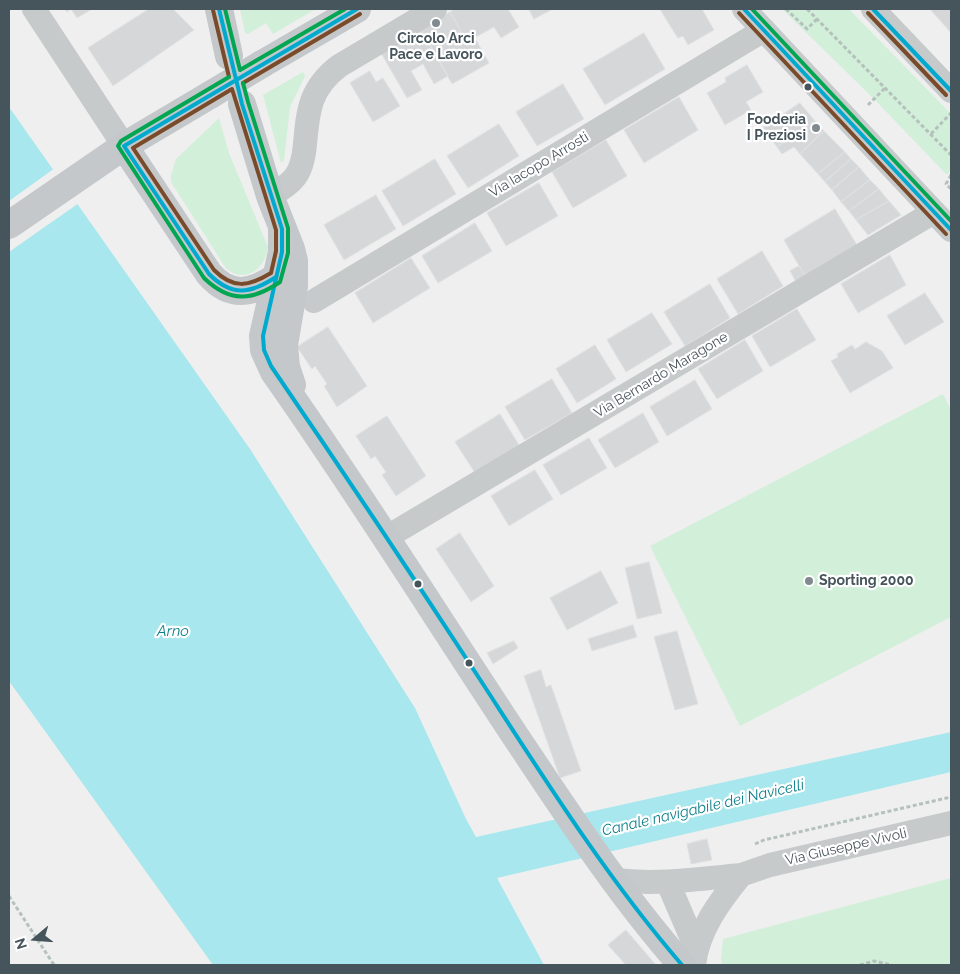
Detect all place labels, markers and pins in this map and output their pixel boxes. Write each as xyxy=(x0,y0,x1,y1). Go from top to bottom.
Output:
marker: Circolo Arci Pace e Lavoro xyxy=(430,17,442,29)
place label: Circolo Arci Pace e Lavoro xyxy=(389,31,483,64)
unlabelled marker xyxy=(803,82,813,92)
place label: Fooderia I Preziosi xyxy=(747,112,806,144)
marker: Fooderia I Preziosi xyxy=(810,122,822,134)
place label: Sporting 2000 xyxy=(819,573,914,589)
marker: Sporting 2000 xyxy=(803,575,815,587)
unlabelled marker xyxy=(413,579,423,589)
unlabelled marker xyxy=(464,658,474,668)

